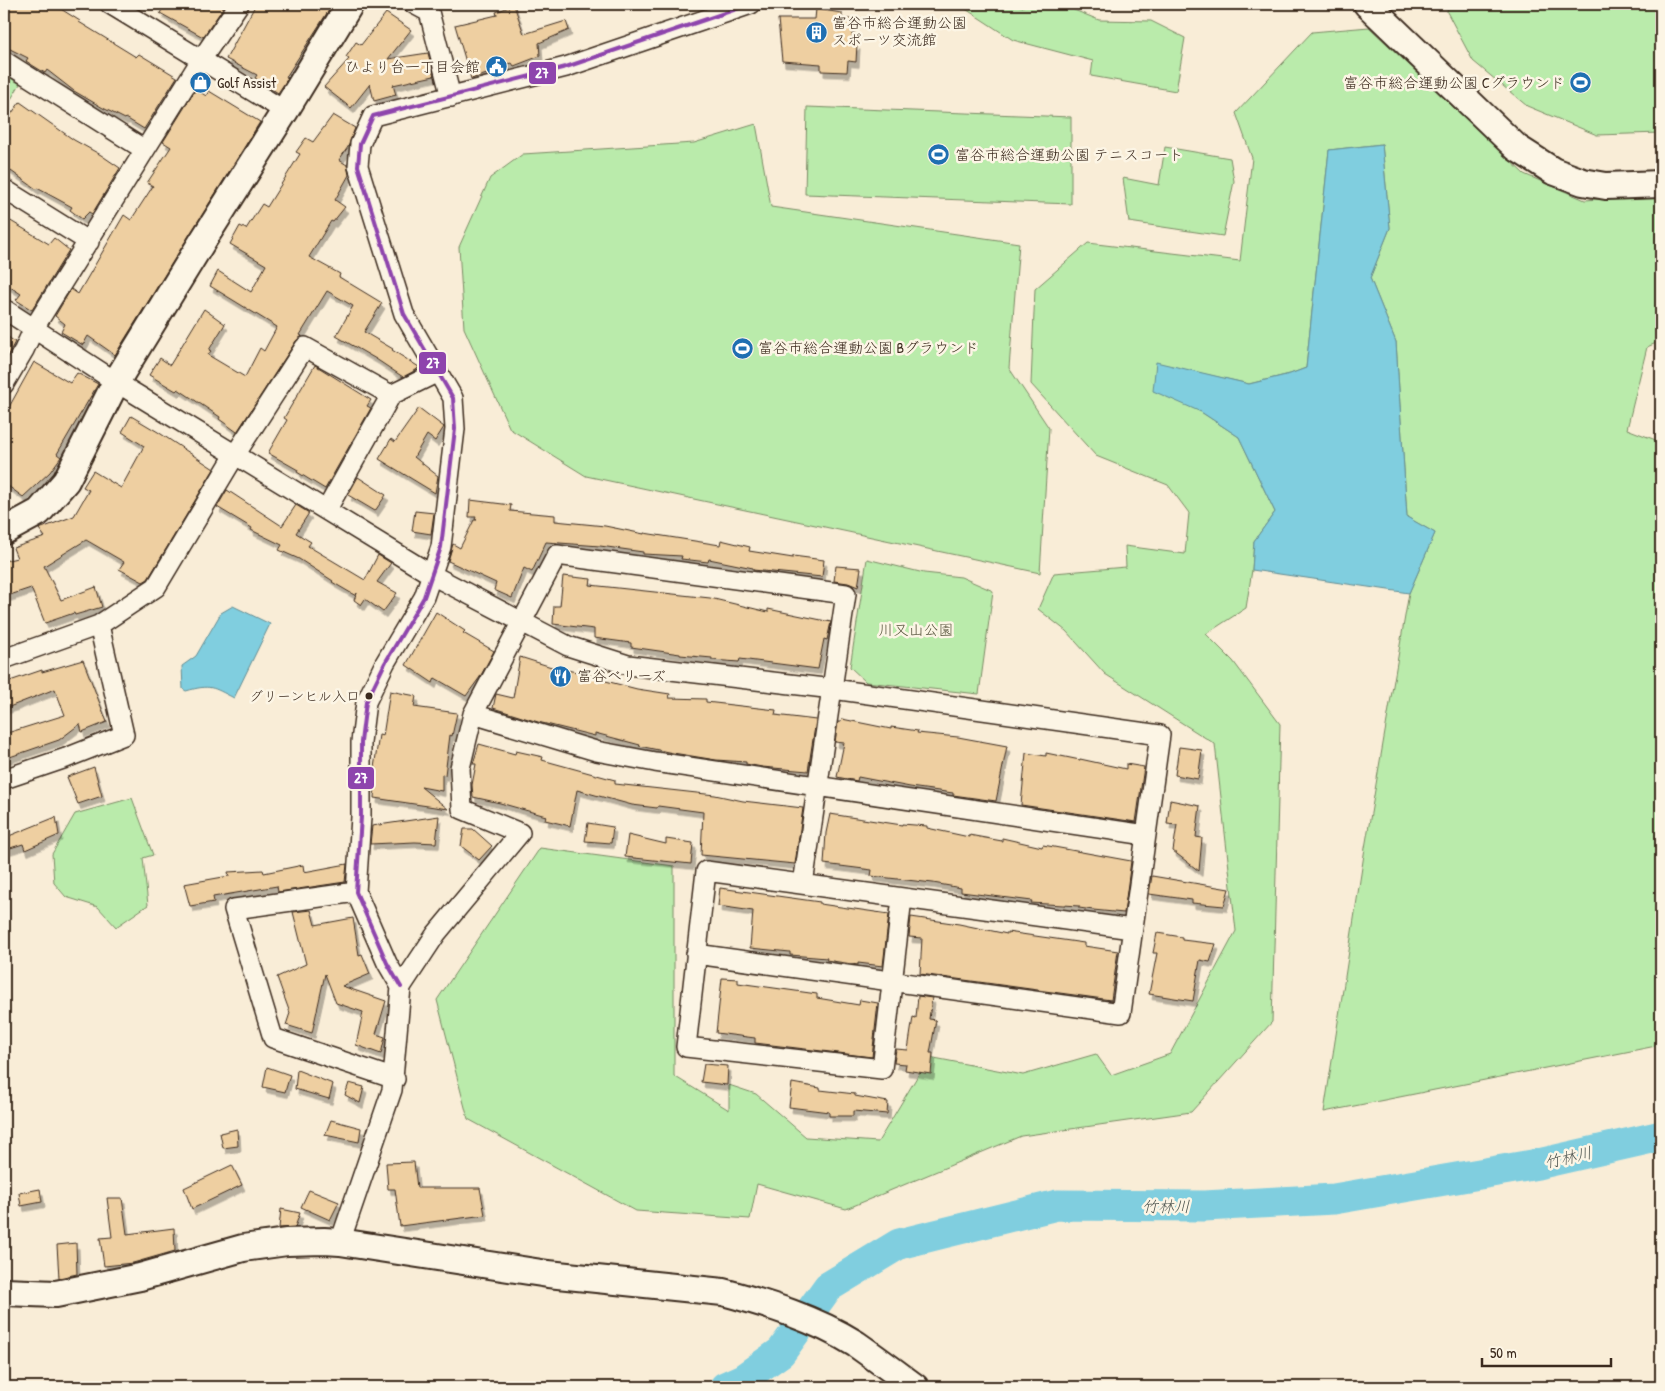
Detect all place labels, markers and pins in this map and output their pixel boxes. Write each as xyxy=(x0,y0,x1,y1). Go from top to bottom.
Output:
place label: 富谷市総合運動公園 スポーツ交流館 xyxy=(832,12,967,50)
building icon: 富谷市総合運動公園 スポーツ交流館 xyxy=(804,20,828,44)
public building icon: ひより台一丁目会館 xyxy=(484,55,508,79)
place label: ひより台一丁目会館 xyxy=(345,56,480,77)
shop icon: Golf Assist xyxy=(189,71,213,95)
sports icon: 富谷市総合運動公園 Cグラウンド xyxy=(1569,71,1593,95)
place label: Golf Assist xyxy=(217,72,277,93)
place label: 富谷市総合運動公園 Cグラウンド xyxy=(1343,72,1565,93)
sports icon: 富谷市総合運動公園 テニスコート xyxy=(927,143,951,167)
place label: 富谷市総合運動公園 テニスコート xyxy=(955,144,1184,165)
sports icon: 富谷市総合運動公園 Bグラウンド xyxy=(730,336,754,360)
place label: 富谷市総合運動公園 Bグラウンド xyxy=(758,337,979,358)
restaurant icon: 富谷ベリーズ xyxy=(549,664,573,688)
place label: 富谷ベリーズ xyxy=(577,665,666,686)
place label: グリーンヒル入口 xyxy=(249,686,360,705)
marker: グリーンヒル入口 xyxy=(364,691,374,701)

